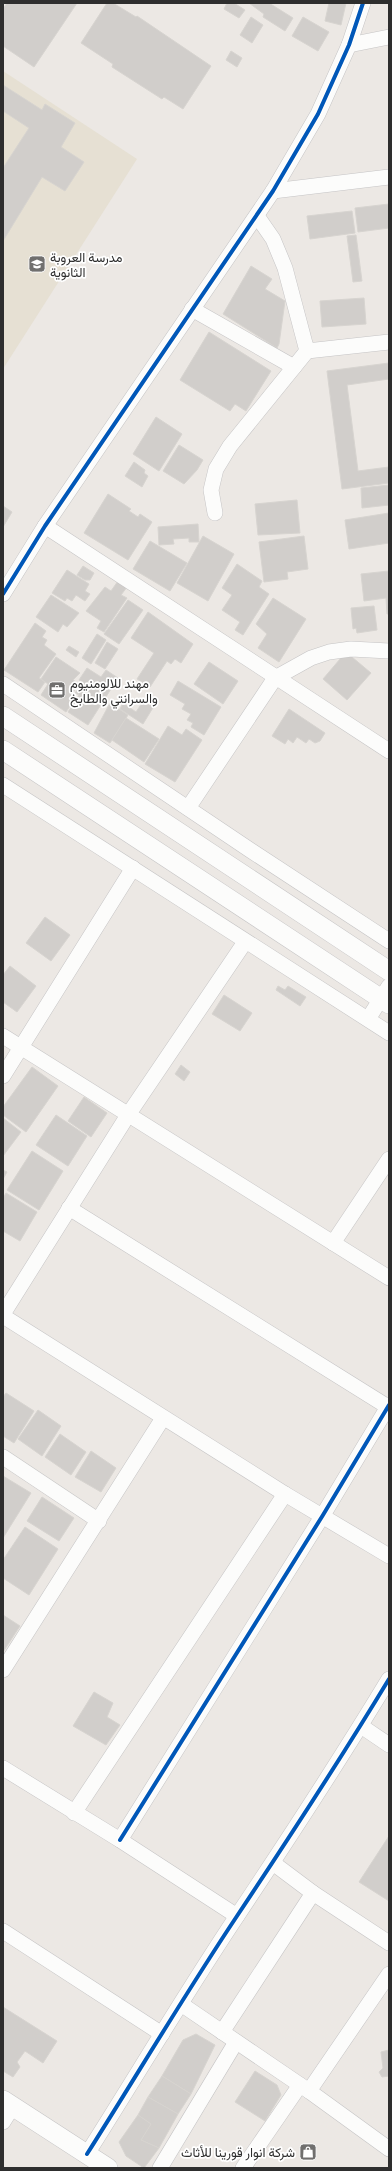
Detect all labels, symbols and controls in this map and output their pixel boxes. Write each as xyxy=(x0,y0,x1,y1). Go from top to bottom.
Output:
place label: مدرسة العروبة الثانوية xyxy=(50,249,123,281)
school or university icon: مدرسة العروبة الثانوية xyxy=(27,254,47,274)
place label: مهند للالومنيوم والسرانتي والطابخ xyxy=(70,675,158,709)
office icon: مهند للالومنيوم والسرانتي والطابخ xyxy=(47,680,67,700)
shop icon: شركة انوار قورينا للأثاث xyxy=(298,2142,318,2162)
place label: شركة انوار قورينا للأثاث xyxy=(181,2144,295,2161)

